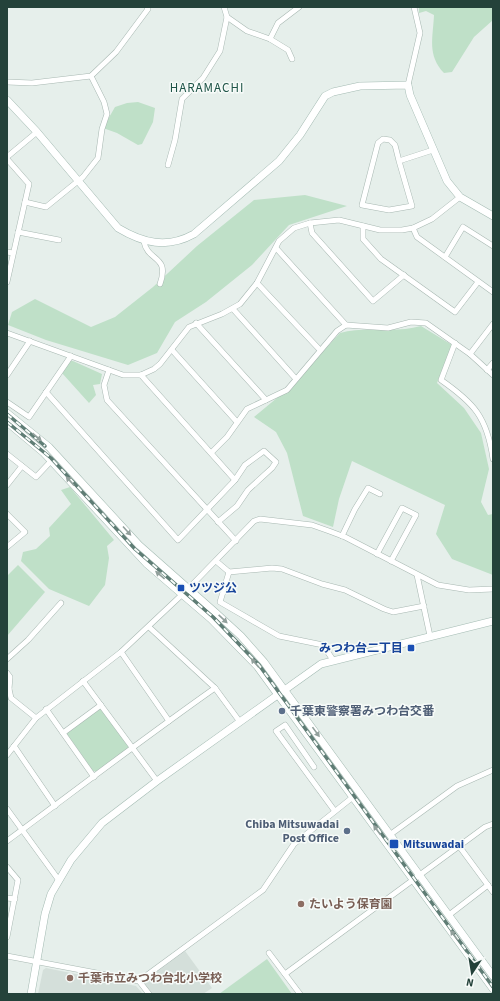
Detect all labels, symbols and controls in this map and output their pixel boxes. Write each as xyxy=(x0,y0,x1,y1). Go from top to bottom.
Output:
district label: HARAMACHI xyxy=(170,79,244,97)
one-way arrow xyxy=(32,433,43,442)
one-way arrow xyxy=(66,476,75,486)
one-way arrow xyxy=(122,527,131,536)
one-way arrow xyxy=(154,570,165,579)
place label: ツツジ公 xyxy=(189,580,237,597)
marker: ツツジ公 xyxy=(176,583,186,593)
one-way arrow xyxy=(218,614,228,624)
place label: みつわ台二丁目 xyxy=(319,640,403,657)
marker: みつわ台二丁目 xyxy=(406,643,416,653)
one-way arrow xyxy=(250,658,259,669)
place label: 千葉東警察署みつわ台交番 xyxy=(290,703,435,720)
marker: 千葉東警察署みつわ台交番 xyxy=(277,706,287,716)
one-way arrow xyxy=(312,727,320,738)
place label: Chiba Mitsuwadai Post Office xyxy=(245,816,339,847)
one-way arrow xyxy=(373,824,382,835)
marker: Chiba Mitsuwadai Post Office xyxy=(342,826,352,836)
place label: Mitsuwadai xyxy=(403,836,464,853)
marker: Mitsuwadai xyxy=(388,838,400,850)
place label: たいよう保育園 xyxy=(309,896,393,913)
marker: たいよう保育園 xyxy=(296,899,306,909)
one-way arrow xyxy=(450,930,458,940)
north arrow xyxy=(452,953,492,993)
place label: 千葉市立みつわ台北小学校 xyxy=(78,970,222,987)
marker: 千葉市立みつわ台北小学校 xyxy=(65,973,75,983)
text: N xyxy=(465,974,475,990)

